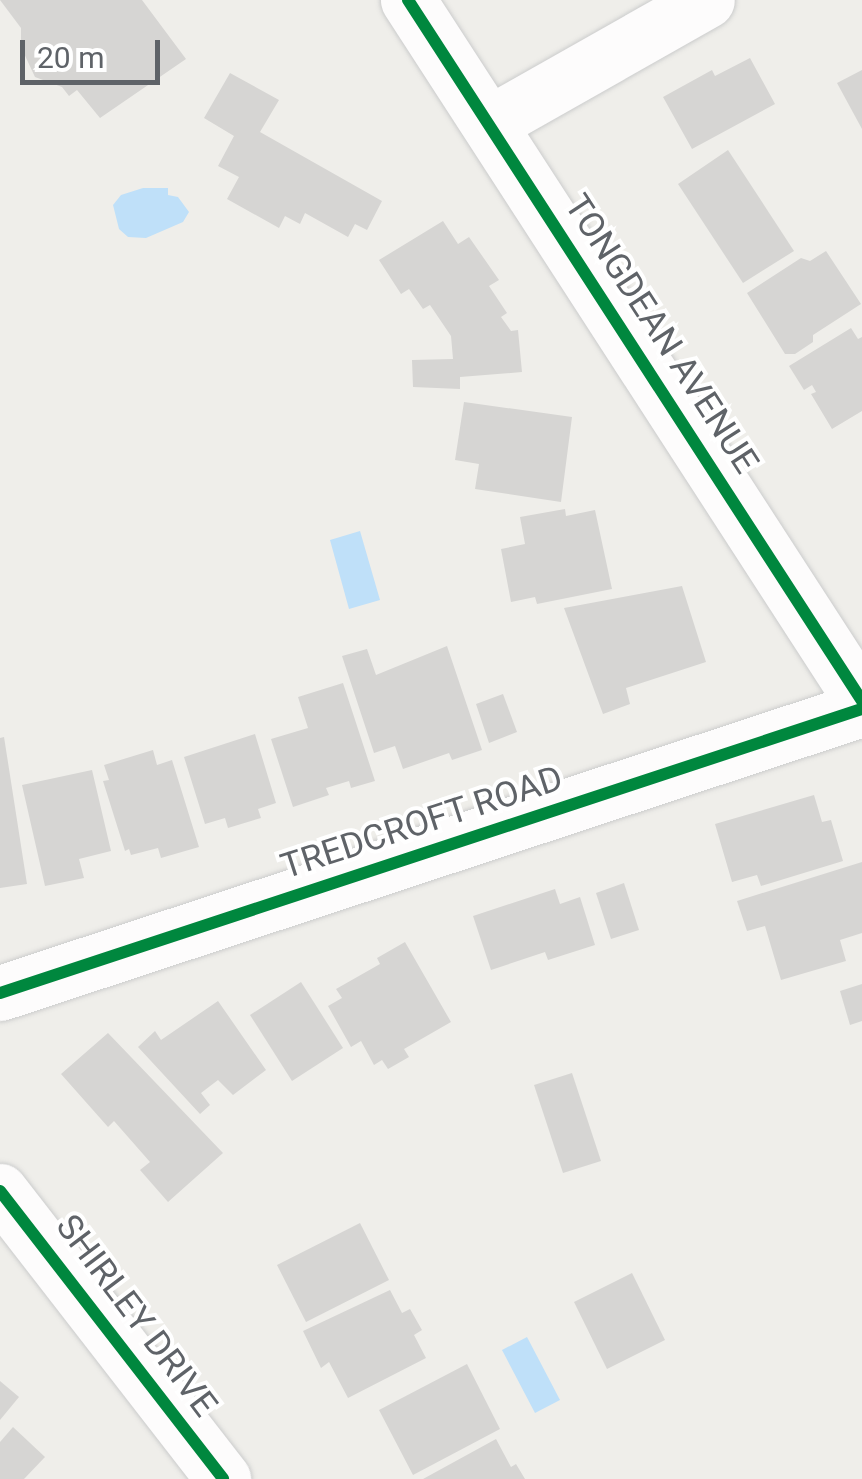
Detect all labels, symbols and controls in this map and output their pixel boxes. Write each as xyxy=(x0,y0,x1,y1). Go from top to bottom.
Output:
scale bar xyxy=(25,20,165,82)
text: 20 m xyxy=(37,40,104,75)
street label: TONGDEAN AVENUE xyxy=(555,187,767,481)
street label: TREDCROFT ROAD xyxy=(276,758,568,888)
street label: SHIRLEY DRIVE xyxy=(47,1207,225,1425)

